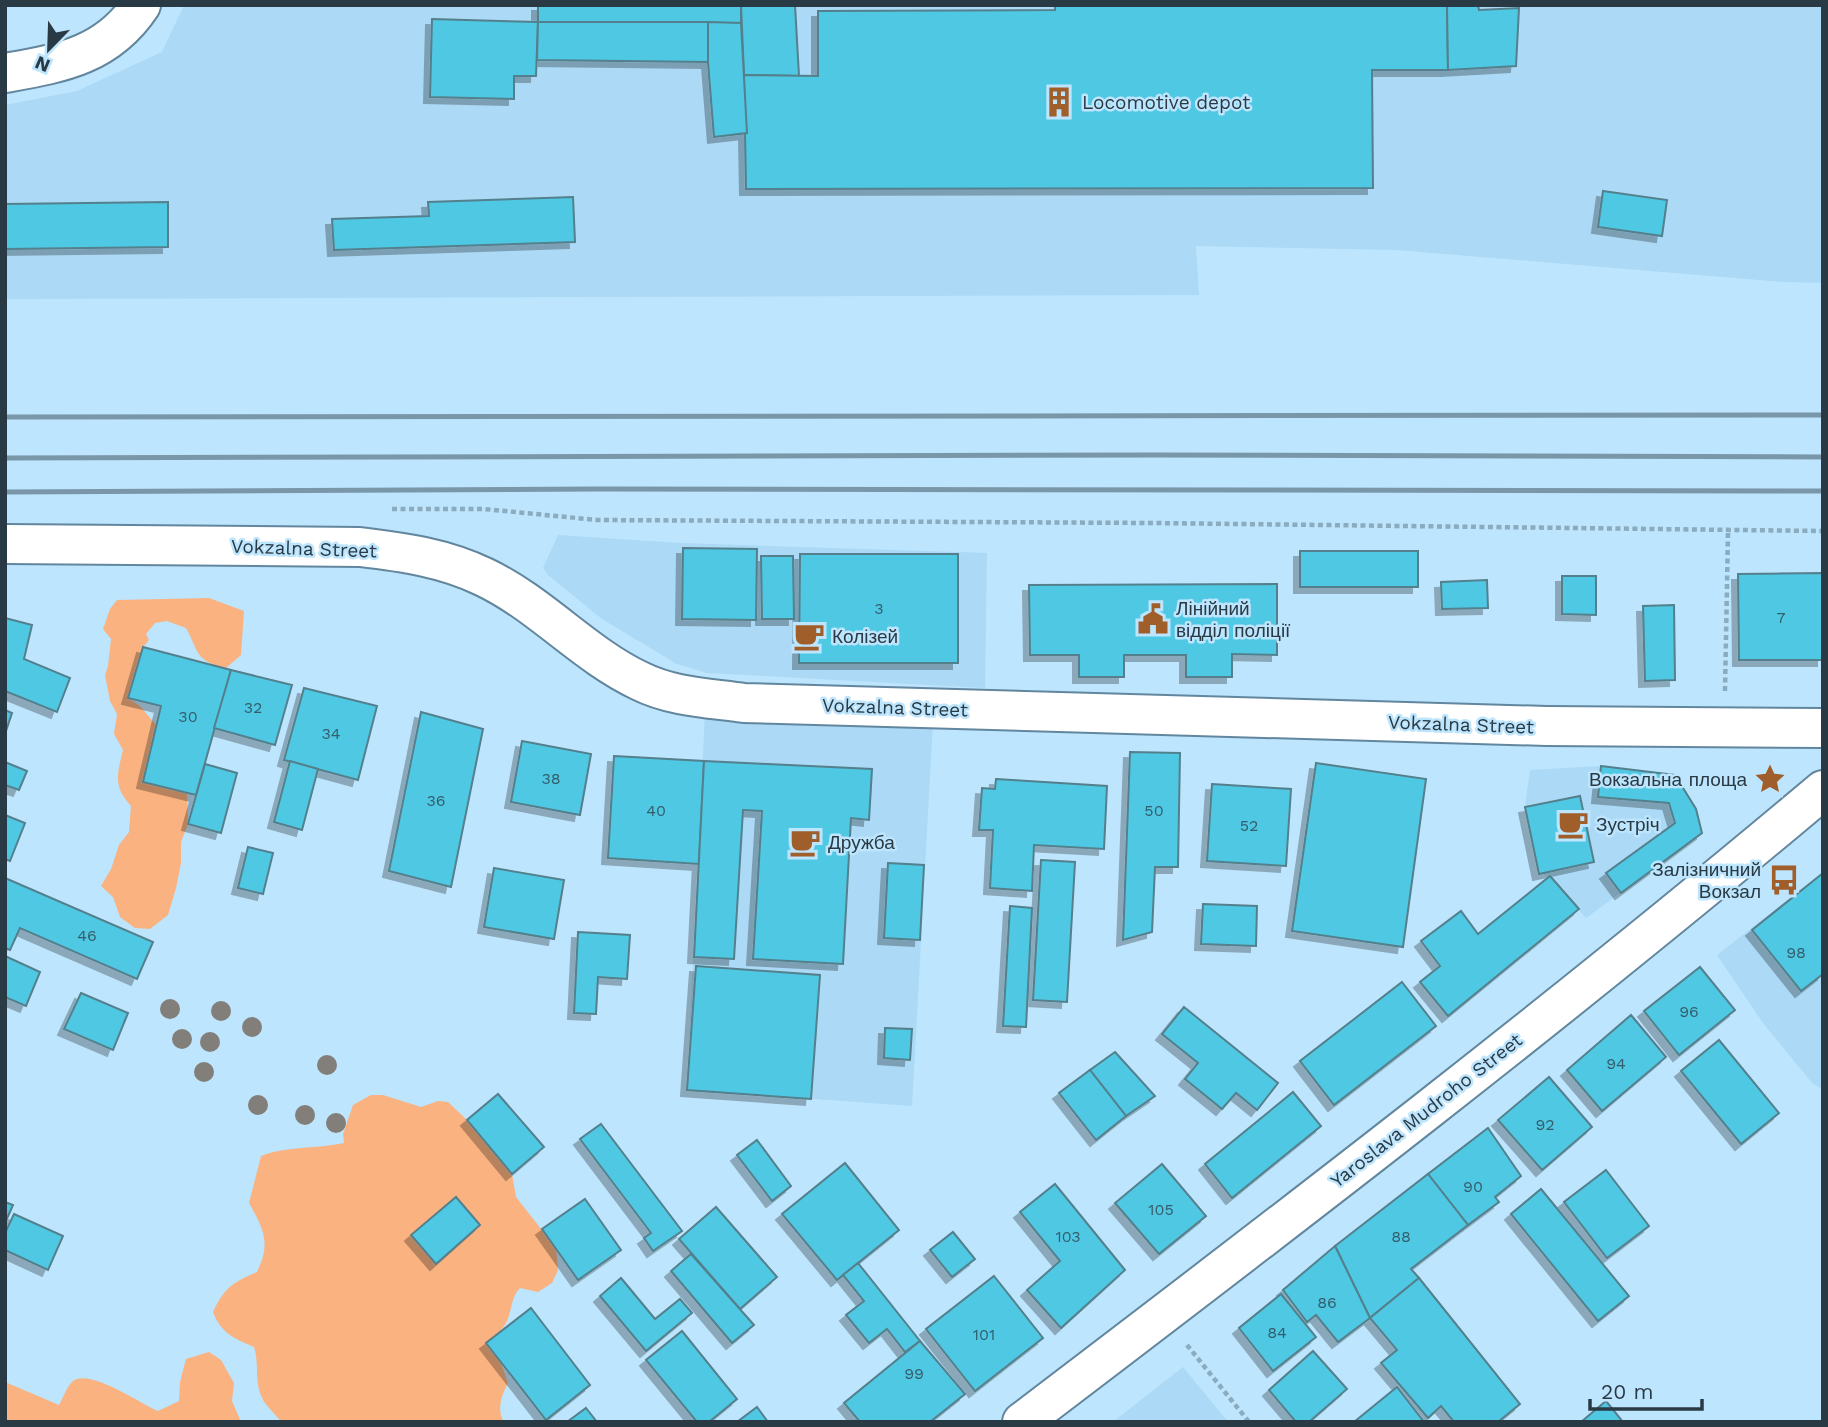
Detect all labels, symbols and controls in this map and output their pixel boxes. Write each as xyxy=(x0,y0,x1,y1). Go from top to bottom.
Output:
north arrow xyxy=(14,14,84,84)
text: N xyxy=(32,51,54,78)
building icon: Locomotive depot xyxy=(1042,85,1076,119)
place label: Locomotive depot xyxy=(1082,91,1250,114)
street label: Vokzalna Street xyxy=(231,534,377,563)
place label: Лінійний відділ поліції xyxy=(1176,597,1291,642)
house number: 3 xyxy=(874,599,884,618)
public building icon: Лінійний відділ поліції xyxy=(1136,602,1170,636)
house number: 7 xyxy=(1777,608,1786,627)
cafe icon: Колізей xyxy=(792,619,826,653)
place label: Колізей xyxy=(832,625,898,648)
street label: Vokzalna Street xyxy=(822,693,968,722)
house number: 32 xyxy=(244,698,262,717)
house number: 30 xyxy=(178,707,198,726)
street label: Vokzalna Street xyxy=(1388,710,1534,739)
house number: 34 xyxy=(321,724,341,743)
place icon: Вокзальна площа xyxy=(1753,762,1787,796)
place label: Вокзальна площа xyxy=(1589,768,1747,791)
house number: 38 xyxy=(541,769,561,788)
house number: 36 xyxy=(426,791,446,810)
house number: 40 xyxy=(646,801,666,820)
house number: 50 xyxy=(1144,801,1164,820)
cafe icon: Зустріч xyxy=(1556,807,1590,841)
place label: Зустріч xyxy=(1596,813,1660,836)
house number: 52 xyxy=(1240,816,1258,835)
cafe icon: Дружба xyxy=(788,825,822,859)
place label: Дружба xyxy=(828,831,895,854)
place label: Залізничний Вокзал xyxy=(1652,858,1761,903)
bus stop icon: Залізничний Вокзал xyxy=(1767,863,1801,897)
house number: 46 xyxy=(77,926,97,945)
house number: 98 xyxy=(1786,943,1806,962)
house number: 96 xyxy=(1679,1002,1699,1021)
street label: Yaroslava Mudroho Street xyxy=(1326,1028,1527,1192)
house number: 94 xyxy=(1606,1054,1626,1073)
house number: 92 xyxy=(1535,1115,1555,1134)
house number: 90 xyxy=(1463,1177,1483,1196)
house number: 105 xyxy=(1148,1200,1174,1219)
house number: 103 xyxy=(1055,1227,1081,1246)
house number: 88 xyxy=(1391,1227,1411,1246)
house number: 86 xyxy=(1317,1293,1337,1312)
house number: 84 xyxy=(1267,1323,1287,1342)
house number: 101 xyxy=(973,1325,995,1344)
house number: 99 xyxy=(904,1364,924,1383)
scale bar xyxy=(1590,1368,1702,1412)
text: 20 m xyxy=(1601,1379,1653,1404)

